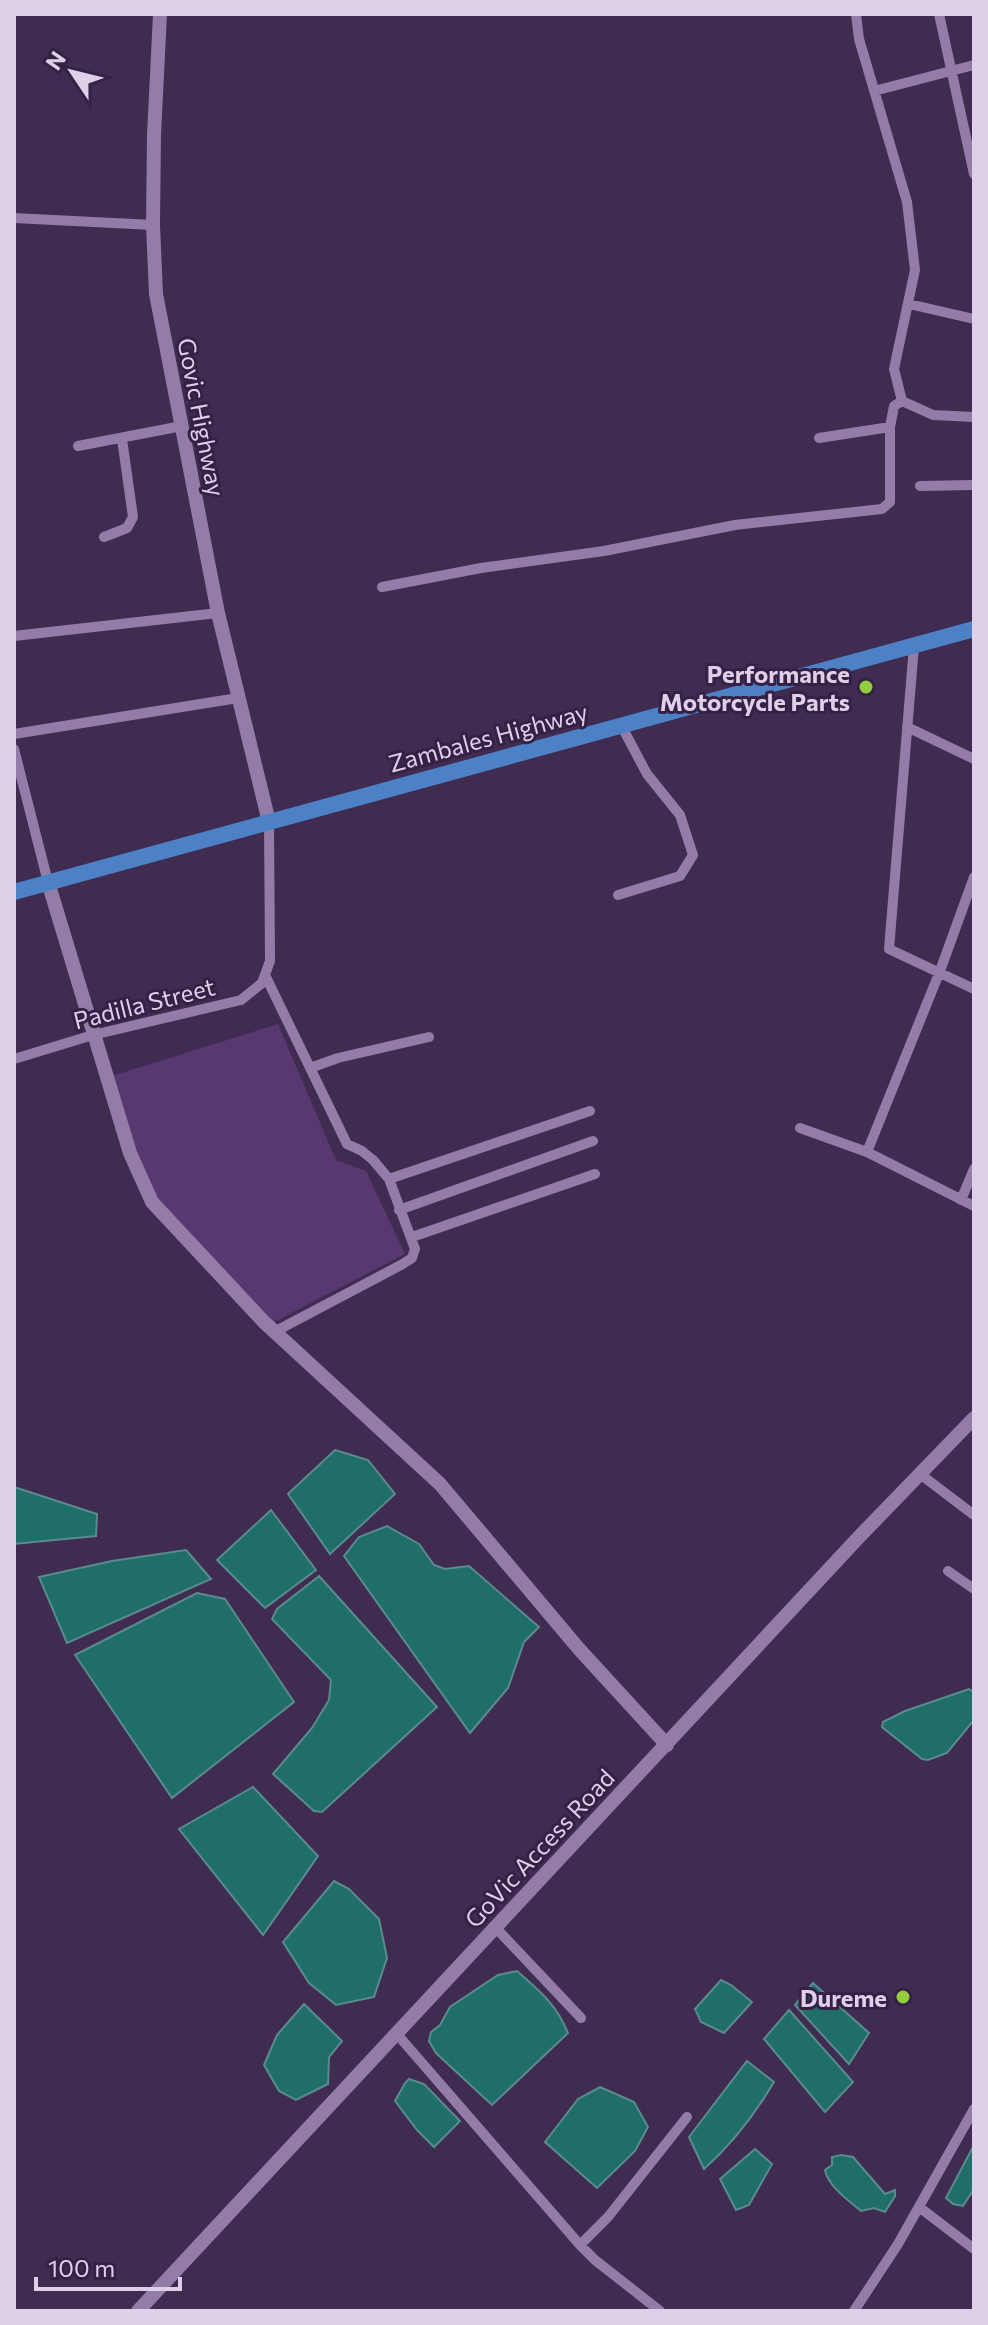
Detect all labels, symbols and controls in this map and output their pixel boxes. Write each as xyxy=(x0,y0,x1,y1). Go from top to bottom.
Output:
north arrow xyxy=(32,32,112,112)
text: N xyxy=(39,46,71,75)
street label: Govic Highway xyxy=(172,335,232,499)
place label: Performance Motorcycle Parts xyxy=(660,659,850,716)
marker: Performance Motorcycle Parts xyxy=(857,678,875,696)
street label: Zambales Highway xyxy=(385,696,591,778)
street label: Padilla Street xyxy=(70,971,218,1035)
street label: GoVic Access Road xyxy=(458,1763,620,1933)
place label: Dureme xyxy=(800,1983,887,2012)
marker: Dureme xyxy=(894,1988,912,2006)
scale bar xyxy=(36,2241,180,2291)
text: 100 m xyxy=(48,2253,115,2282)

